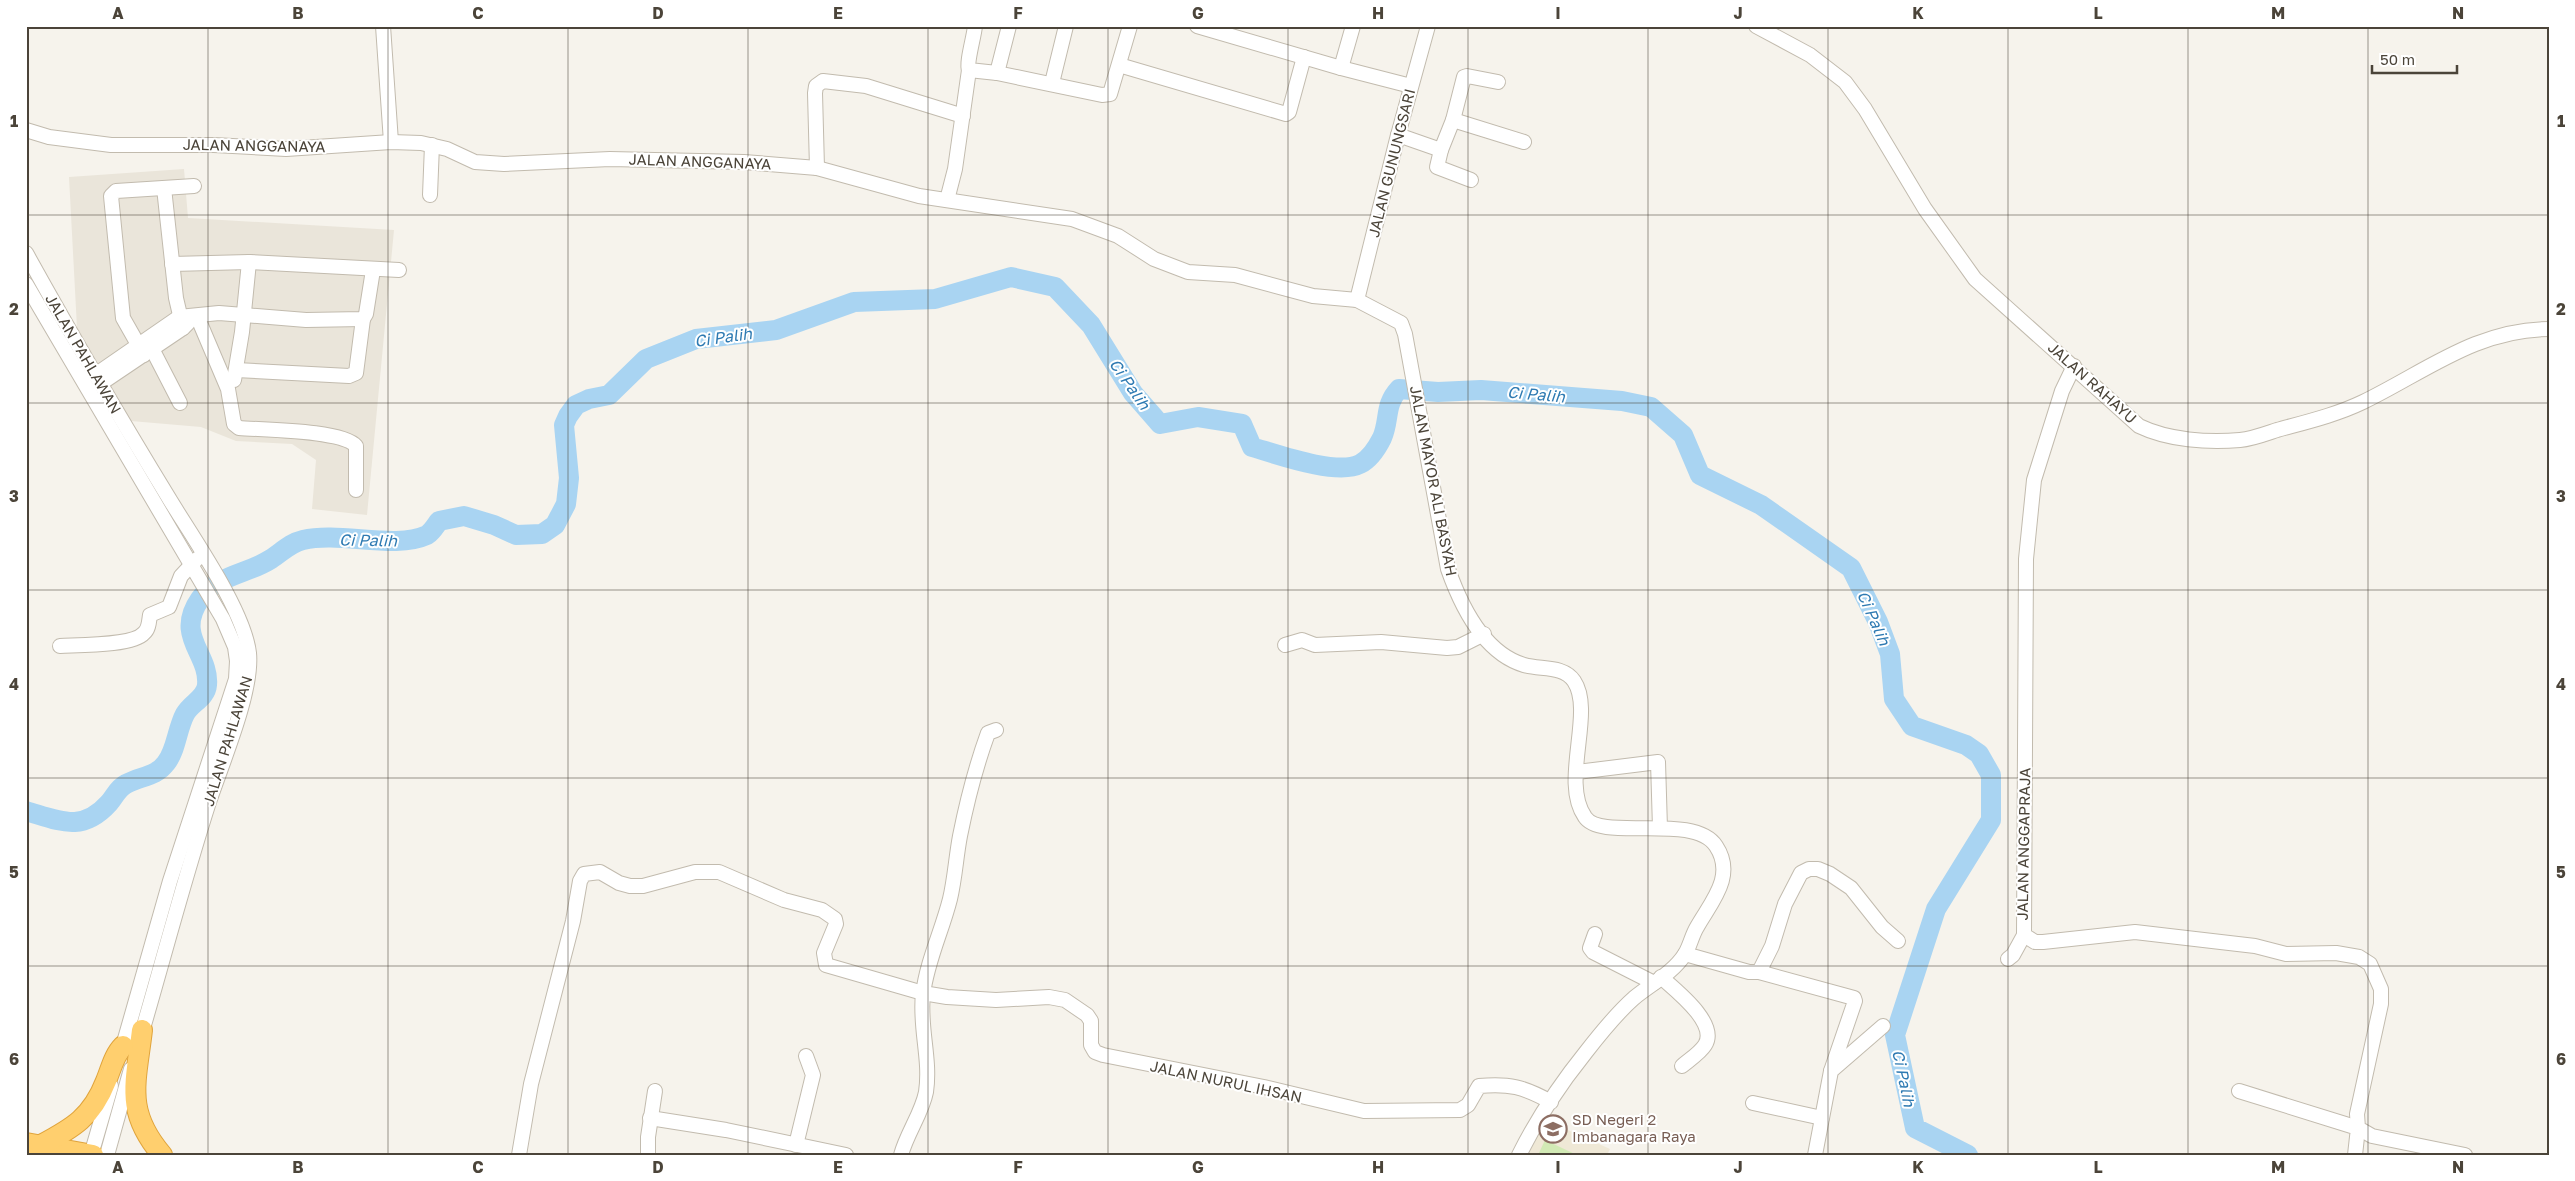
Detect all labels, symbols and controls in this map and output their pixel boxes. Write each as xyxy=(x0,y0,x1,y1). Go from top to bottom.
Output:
text: A xyxy=(112,3,124,23)
text: B xyxy=(292,3,304,23)
text: C xyxy=(472,3,484,23)
text: D xyxy=(652,3,664,23)
text: E xyxy=(833,3,843,23)
text: F xyxy=(1013,3,1023,23)
text: G xyxy=(1192,3,1204,23)
text: H xyxy=(1372,3,1384,23)
text: I xyxy=(1555,3,1561,23)
text: J xyxy=(1733,3,1743,23)
text: K xyxy=(1912,3,1924,23)
text: L xyxy=(2093,3,2103,23)
text: M xyxy=(2271,3,2285,23)
text: N xyxy=(2452,3,2464,23)
scale bar xyxy=(2372,42,2458,74)
text: 50 m xyxy=(2380,50,2415,68)
street label: JALAN GUNUNGSARI xyxy=(1364,87,1418,239)
text: 1 xyxy=(10,111,18,131)
text: 1 xyxy=(2557,111,2565,131)
street label: JALAN ANGGANAYA xyxy=(183,135,325,155)
street label: JALAN ANGGANAYA xyxy=(628,150,772,172)
street label: JALAN PAHLAWAN xyxy=(42,290,125,417)
text: 2 xyxy=(9,299,19,319)
text: 2 xyxy=(2556,299,2566,319)
water label: Ci Palih xyxy=(693,323,754,351)
street label: JALAN RAHAYU xyxy=(2045,338,2141,427)
water label: Ci Palih xyxy=(1105,355,1155,414)
water label: Ci Palih xyxy=(1506,382,1567,407)
street label: JALAN MAYOR ALI BASYAH xyxy=(1407,384,1461,577)
text: 3 xyxy=(9,486,19,506)
text: 3 xyxy=(2556,486,2566,506)
water label: Ci Palih xyxy=(339,529,398,551)
water label: Ci Palih xyxy=(1853,588,1895,650)
street label: JALAN PAHLAWAN xyxy=(199,673,255,808)
text: 4 xyxy=(9,674,19,694)
text: 4 xyxy=(2556,674,2566,694)
street label: JALAN ANGGAPRAJA xyxy=(2013,768,2033,920)
text: 5 xyxy=(9,862,19,882)
text: 5 xyxy=(2556,862,2566,882)
water label: Ci Palih xyxy=(1888,1048,1920,1109)
text: 6 xyxy=(9,1049,19,1069)
text: 6 xyxy=(2556,1049,2566,1069)
street label: JALAN NURUL IHSAN xyxy=(1149,1056,1304,1106)
place label: SD Negeri 2 Imbanagara Raya xyxy=(1572,1110,1696,1145)
school or university icon: SD Negeri 2 Imbanagara Raya xyxy=(1538,1114,1568,1144)
text: A xyxy=(112,1157,124,1177)
text: B xyxy=(292,1157,304,1177)
text: C xyxy=(472,1157,484,1177)
text: D xyxy=(652,1157,664,1177)
text: E xyxy=(833,1157,843,1177)
text: F xyxy=(1013,1157,1023,1177)
text: G xyxy=(1192,1157,1204,1177)
text: H xyxy=(1372,1157,1384,1177)
text: I xyxy=(1555,1157,1561,1177)
text: J xyxy=(1733,1157,1743,1177)
text: K xyxy=(1912,1157,1924,1177)
text: L xyxy=(2093,1157,2103,1177)
text: M xyxy=(2271,1157,2285,1177)
text: N xyxy=(2452,1157,2464,1177)

